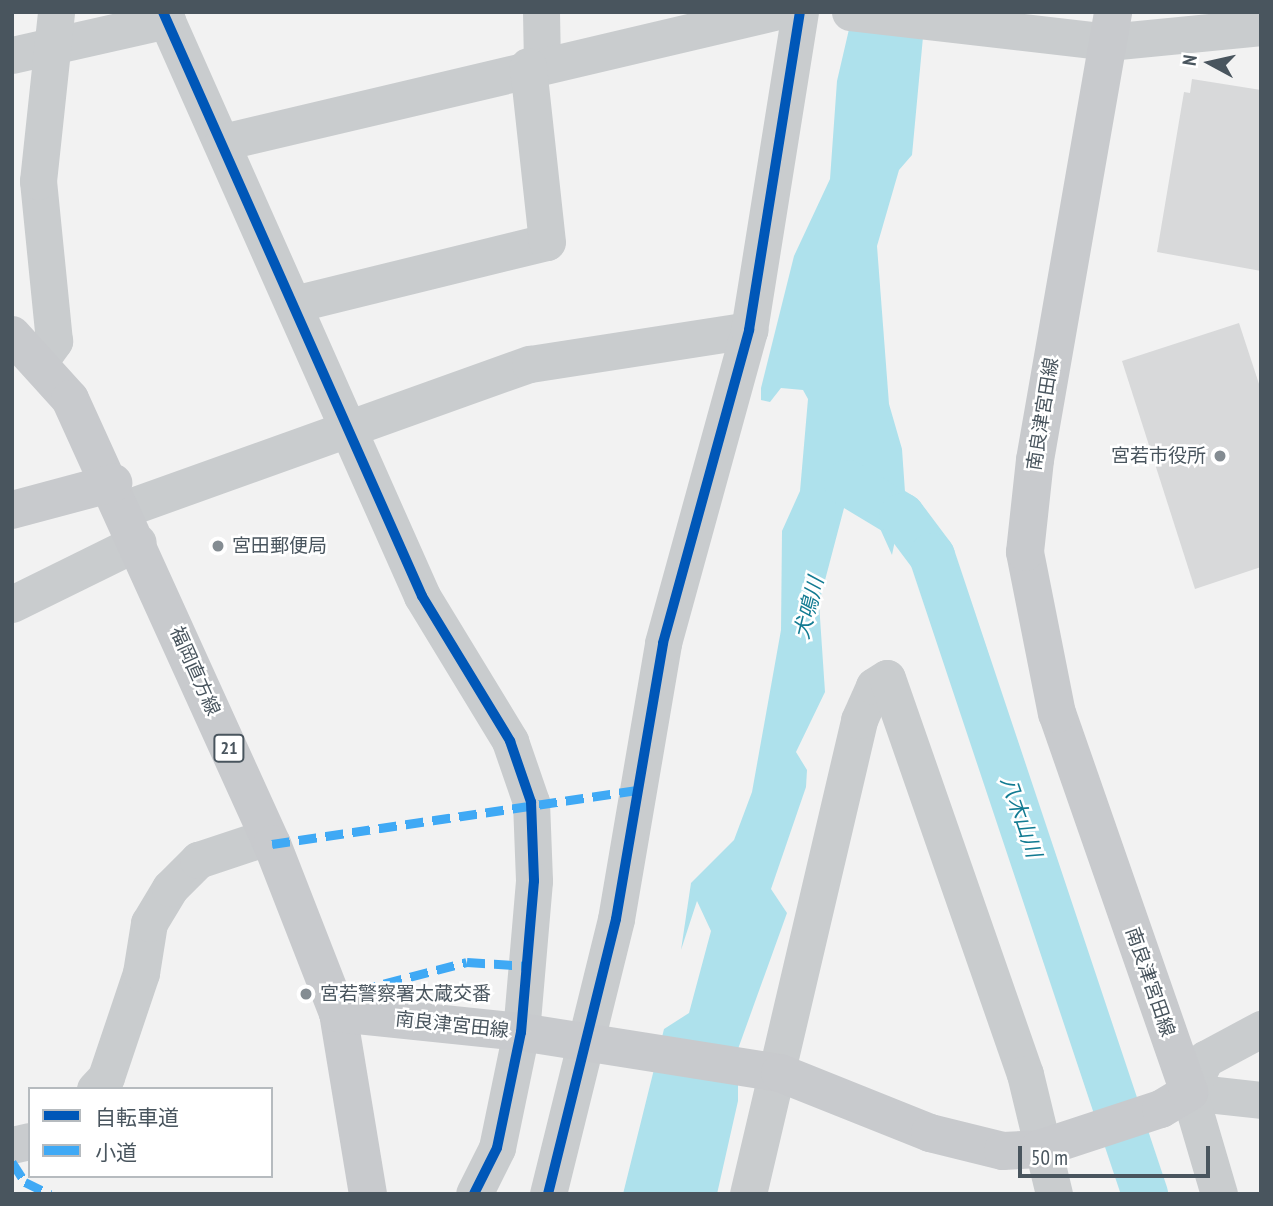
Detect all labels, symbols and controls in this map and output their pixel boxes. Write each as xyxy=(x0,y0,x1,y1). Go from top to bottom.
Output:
north arrow xyxy=(1175,28,1245,98)
text: N xyxy=(1177,53,1202,67)
street label: 南良津宮田線 xyxy=(1023,356,1063,472)
place label: 宮若市役所 xyxy=(1111,445,1206,467)
marker: 宮若市役所 xyxy=(1212,448,1228,464)
place label: 宮田郵便局 xyxy=(232,535,327,557)
marker: 宮田郵便局 xyxy=(210,538,226,554)
water label: 犬鳴川 xyxy=(789,574,829,642)
street label: 福岡直方線 xyxy=(165,623,225,719)
road number: 21 xyxy=(213,734,245,762)
water label: 八木山川 xyxy=(995,773,1047,861)
street label: 南良津宮田線 xyxy=(1121,924,1179,1040)
place label: 宮若警察署太蔵交番 xyxy=(320,983,491,1005)
marker: 宮若警察署太蔵交番 xyxy=(298,986,314,1002)
street label: 南良津宮田線 xyxy=(394,1008,510,1042)
legend xyxy=(28,1087,273,1178)
text: 自転車道 xyxy=(95,1104,179,1131)
scale bar xyxy=(1021,1132,1214,1176)
text: 小道 xyxy=(95,1139,137,1166)
text: 50 m xyxy=(1031,1144,1068,1171)

